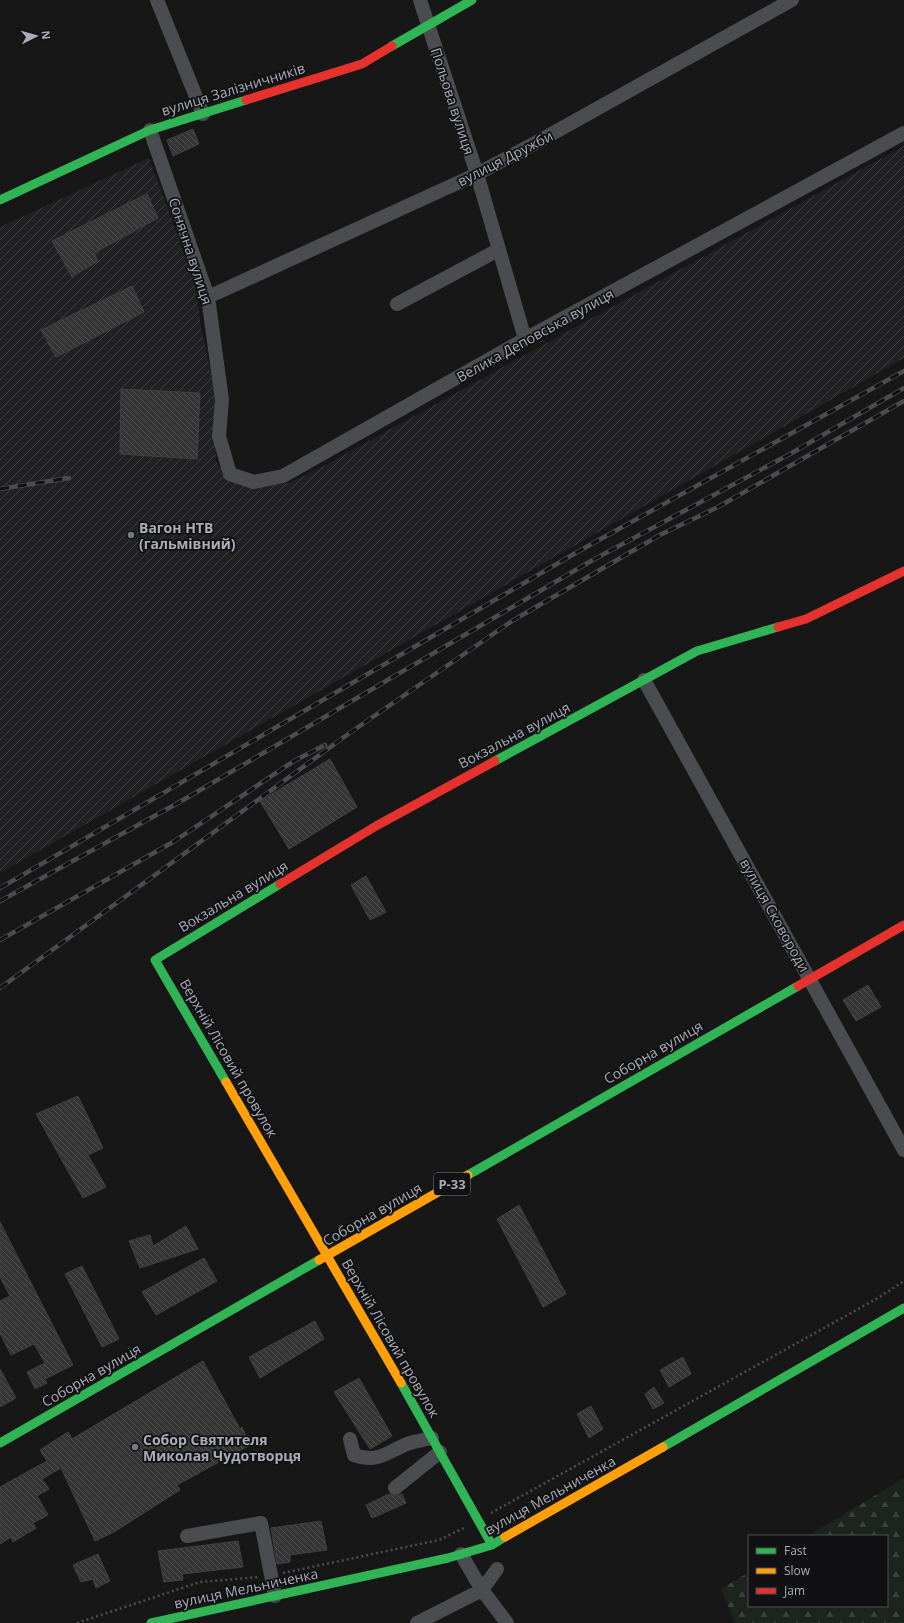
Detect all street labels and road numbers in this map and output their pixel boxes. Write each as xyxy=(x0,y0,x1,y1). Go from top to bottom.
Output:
street label: Польова вулиця xyxy=(427,45,479,157)
street label: вулиця Залізничників xyxy=(159,58,307,120)
street label: вулиця Дружби xyxy=(454,126,556,190)
street label: Сонячна вулиця xyxy=(165,195,217,307)
street label: Велика Деповська вулиця xyxy=(453,284,617,386)
street label: Вокзальна вулиця xyxy=(455,697,573,773)
street label: вулиця Сковороди xyxy=(736,855,814,975)
street label: Вокзальна вулиця xyxy=(175,856,291,936)
street label: Верхній Лісовий провулок xyxy=(176,975,283,1141)
street label: Соборна вулиця xyxy=(600,1016,706,1088)
road number: Р-33 xyxy=(434,1173,470,1195)
street label: Соборна вулиця xyxy=(319,1178,425,1250)
street label: Верхній Лісовий провулок xyxy=(338,1255,445,1421)
street label: Соборна вулиця xyxy=(38,1339,144,1411)
street label: вулиця Мельниченка xyxy=(481,1451,619,1539)
street label: вулиця Мельниченка xyxy=(172,1563,320,1613)

